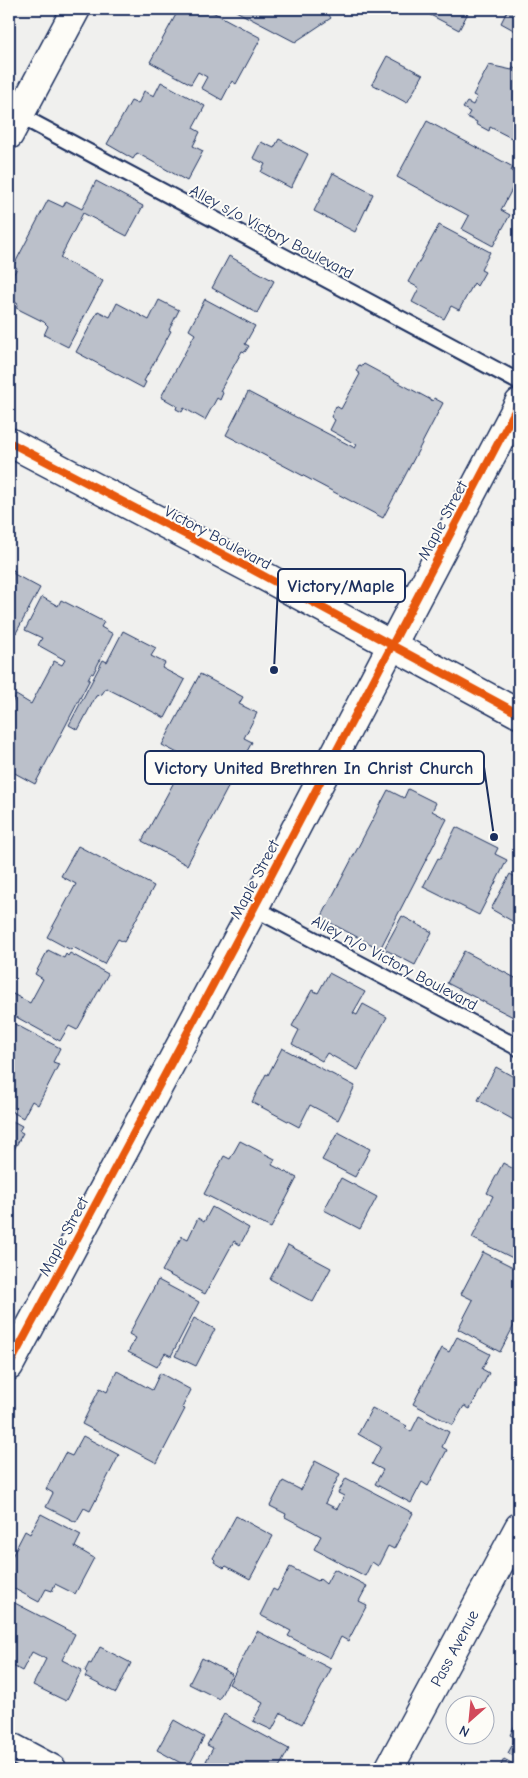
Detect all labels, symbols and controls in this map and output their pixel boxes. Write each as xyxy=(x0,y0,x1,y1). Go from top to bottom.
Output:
street label: Alley s/o Victory Boulevard xyxy=(187,181,356,283)
street label: Maple Street xyxy=(414,477,471,563)
street label: Victory Boulevard xyxy=(161,502,274,574)
callout: Victory/Maple xyxy=(278,569,405,602)
text: Victory/Maple xyxy=(288,576,395,597)
callout: Victory United Brethren In Christ Church xyxy=(145,751,484,784)
text: Victory United Brethren In Christ Church xyxy=(155,758,473,779)
street label: Maple Street xyxy=(226,836,283,922)
street label: Alley n/o Victory Boulevard xyxy=(309,912,480,1014)
street label: Maple Street xyxy=(35,1193,92,1279)
street label: Pass Avenue xyxy=(427,1607,483,1690)
north arrow xyxy=(446,1696,496,1746)
text: N xyxy=(456,1721,472,1741)

